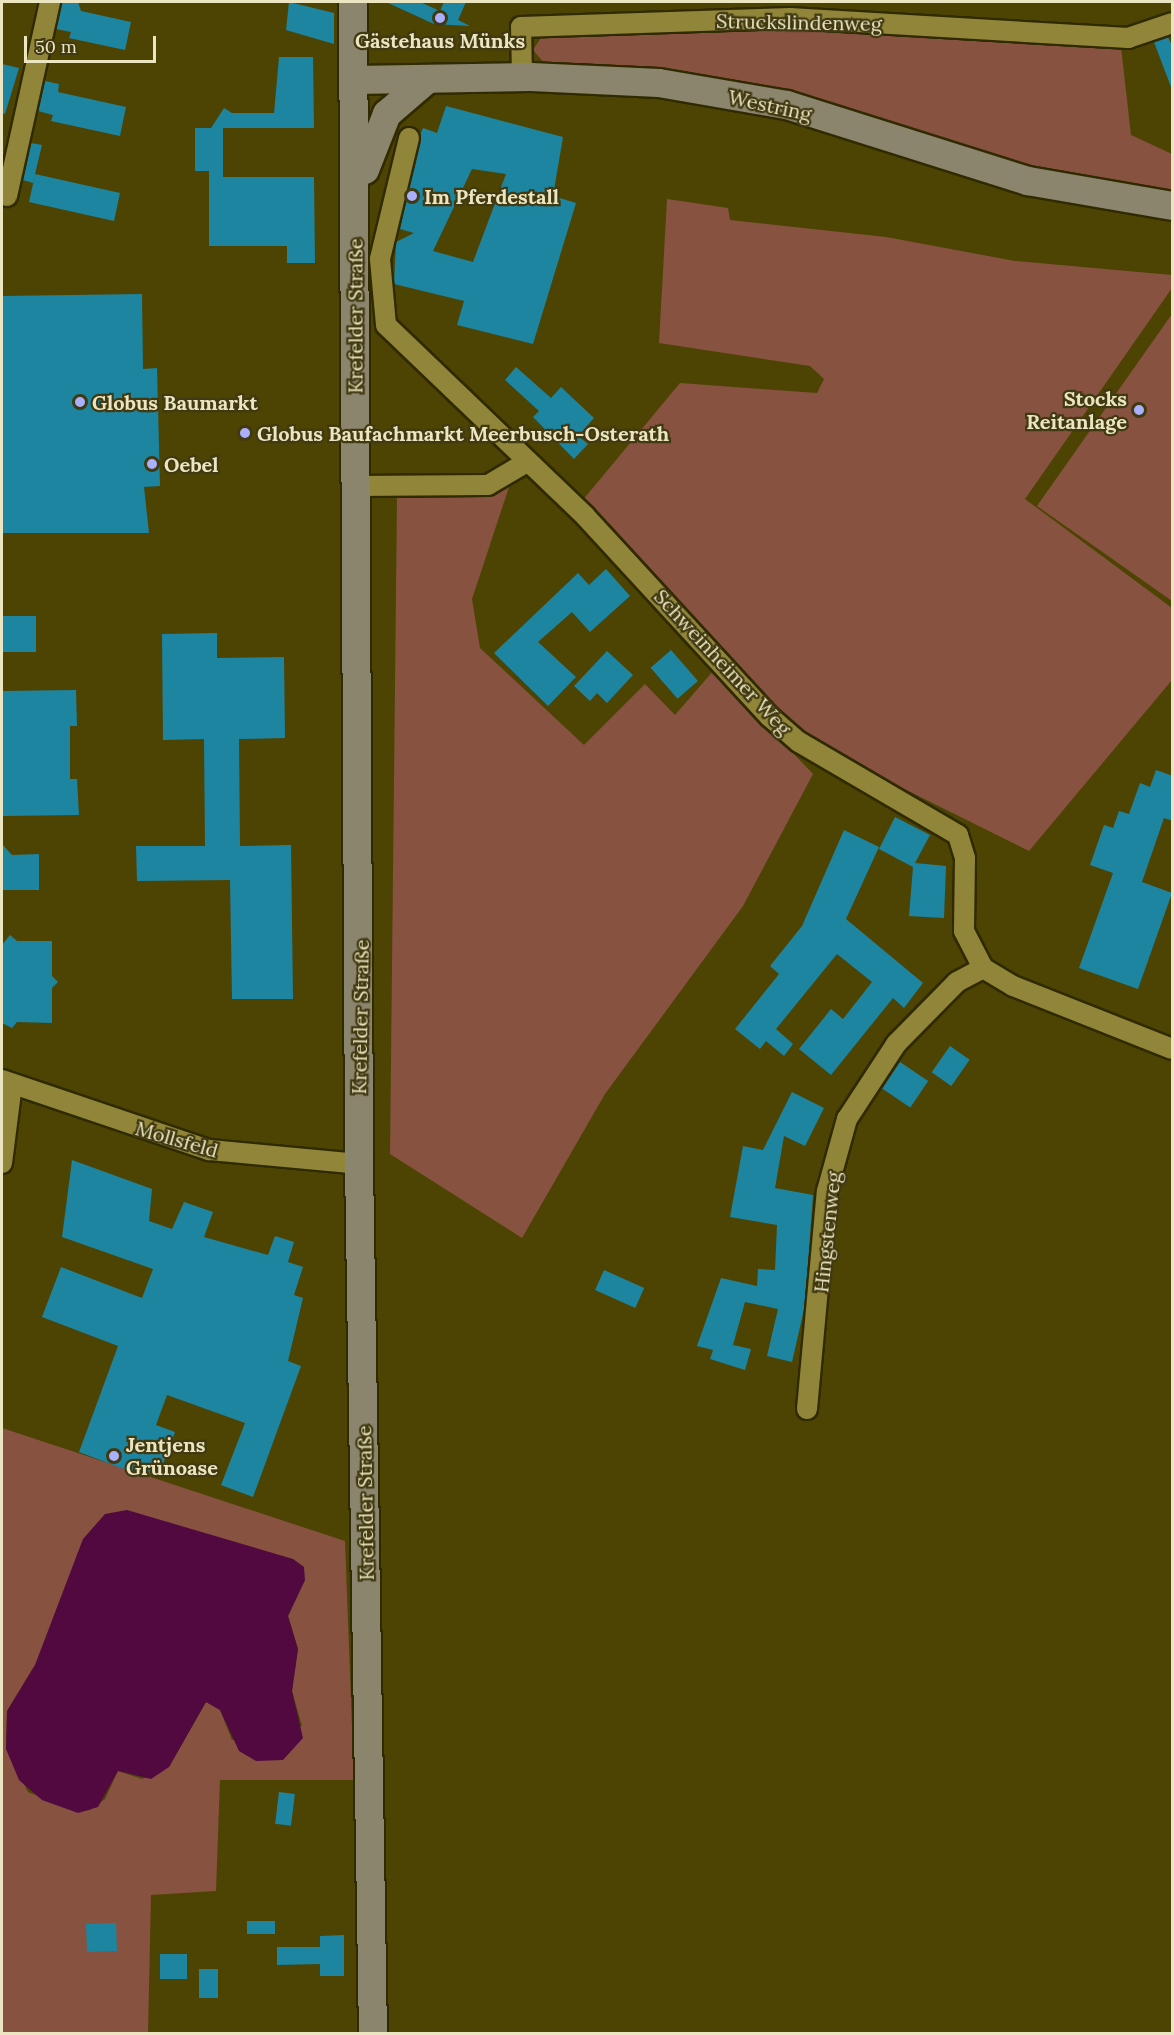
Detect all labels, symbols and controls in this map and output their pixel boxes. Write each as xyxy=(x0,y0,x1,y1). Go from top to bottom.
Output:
street label: Struckslindenweg xyxy=(716,9,882,35)
marker: Gästehaus Münks xyxy=(433,11,447,25)
scale bar xyxy=(27,24,159,62)
place label: Gästehaus Münks xyxy=(355,28,525,52)
text: 50 m xyxy=(35,35,77,58)
street label: Westring xyxy=(726,84,814,126)
place label: Im Pferdestall xyxy=(424,184,559,208)
marker: Im Pferdestall xyxy=(405,189,419,203)
street label: Krefelder Straße xyxy=(343,239,367,393)
place label: Stocks Reitanlage xyxy=(1026,386,1127,433)
place label: Globus Baumarkt xyxy=(92,390,258,414)
marker: Globus Baumarkt xyxy=(73,395,87,409)
marker: Stocks Reitanlage xyxy=(1132,403,1146,417)
place label: Globus Baufachmarkt Meerbusch-Osterath xyxy=(257,421,669,445)
marker: Globus Baufachmarkt Meerbusch-Osterath xyxy=(238,426,252,440)
place label: Oebel xyxy=(164,452,219,476)
marker: Oebel xyxy=(145,457,159,471)
street label: Schweinheimer Weg xyxy=(649,584,797,740)
street label: Krefelder Straße xyxy=(347,939,373,1095)
street label: Mollsfeld xyxy=(133,1116,221,1162)
street label: Hingstenweg xyxy=(809,1170,845,1294)
street label: Krefelder Straße xyxy=(352,1425,378,1581)
place label: Jentjens Grünoase xyxy=(126,1432,218,1479)
marker: Jentjens Grünoase xyxy=(107,1449,121,1463)

